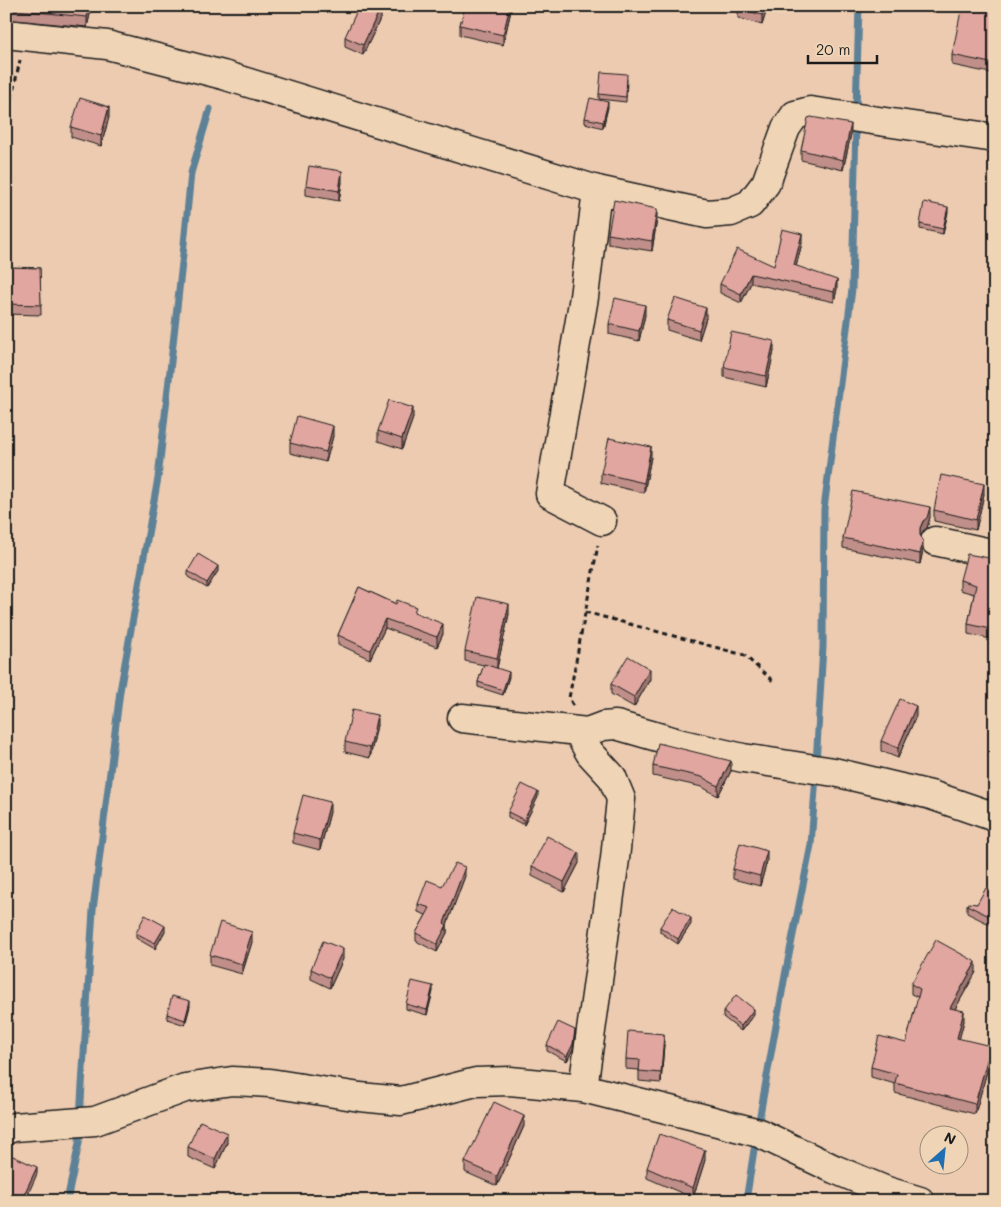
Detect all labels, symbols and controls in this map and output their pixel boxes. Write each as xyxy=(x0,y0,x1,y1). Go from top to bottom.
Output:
scale bar xyxy=(808,32,877,64)
text: 20 m xyxy=(816,39,850,59)
north arrow xyxy=(918,1124,968,1174)
text: N xyxy=(941,1127,959,1149)

